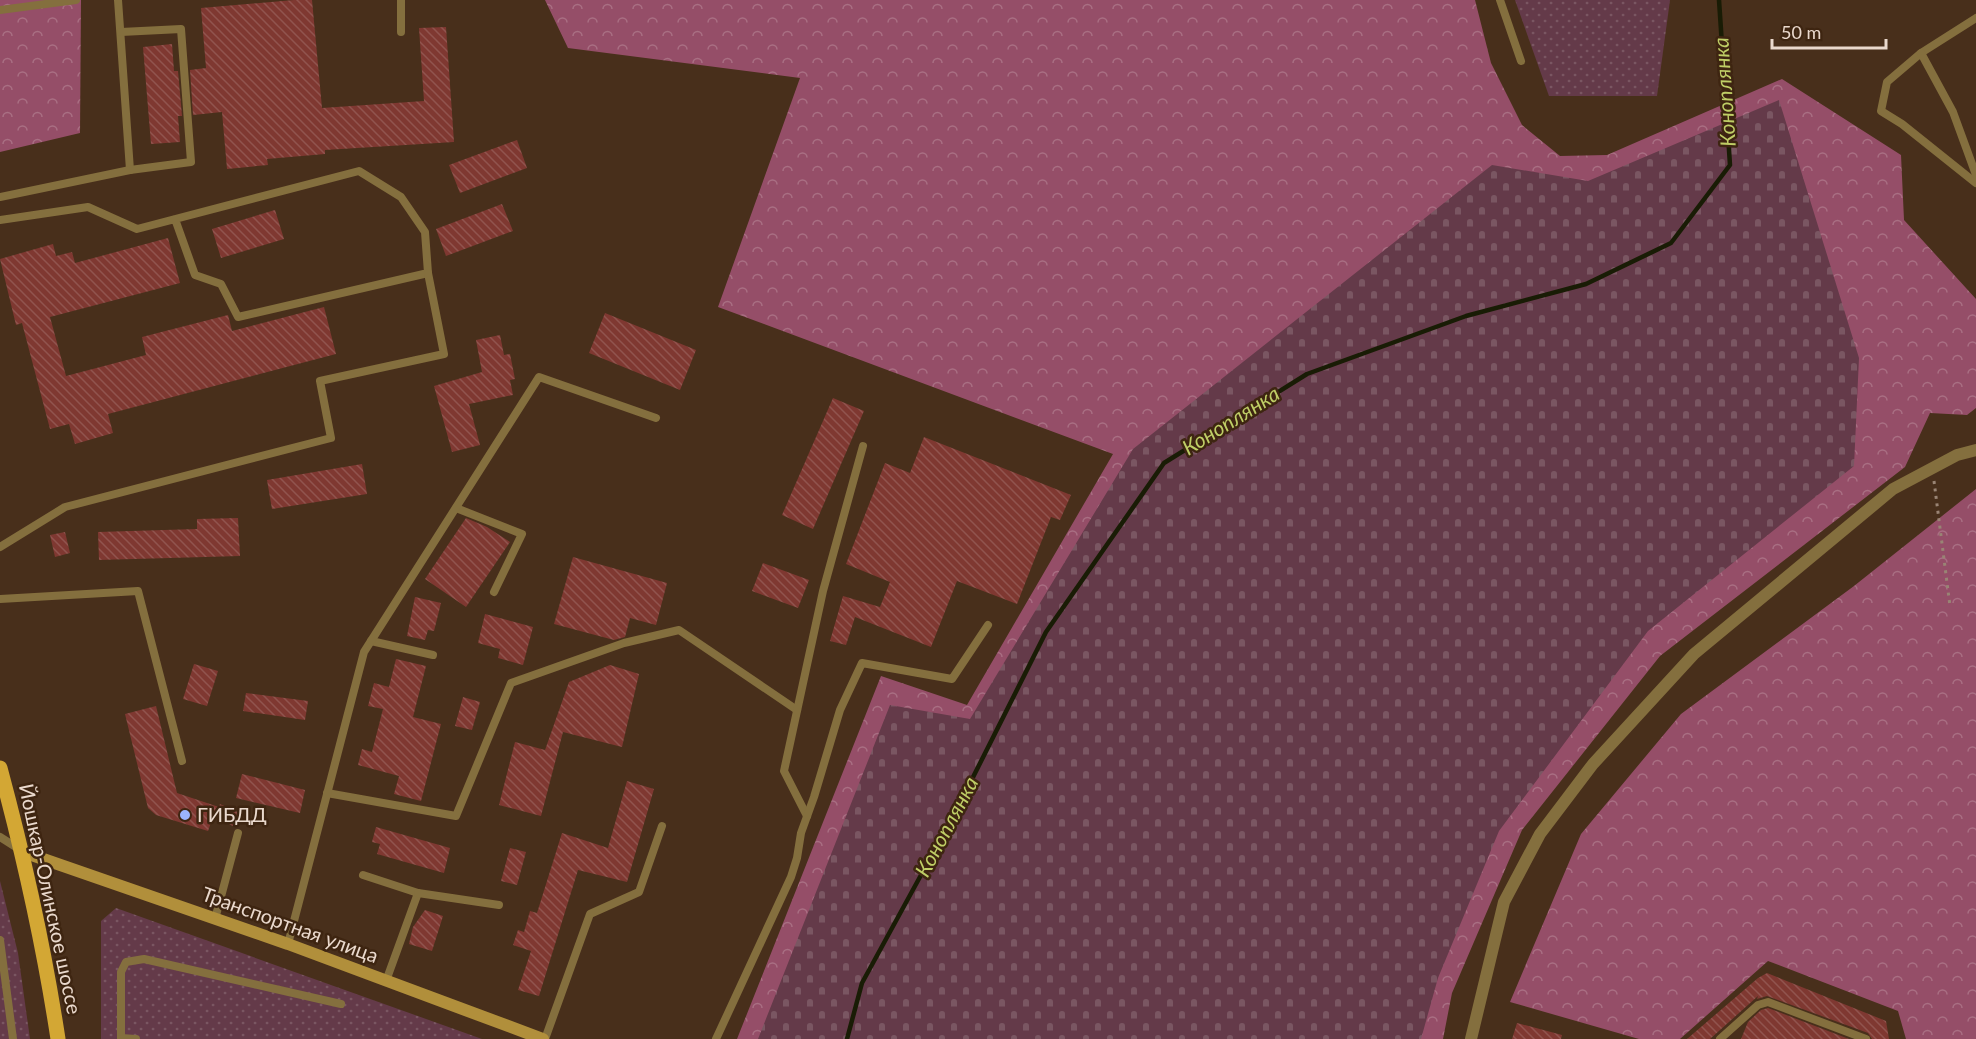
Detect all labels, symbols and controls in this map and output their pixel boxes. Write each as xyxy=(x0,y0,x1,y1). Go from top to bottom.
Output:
scale bar xyxy=(1772,12,1886,50)
text: 50 m xyxy=(1781,21,1821,43)
water label: Коноплянка xyxy=(1707,36,1740,148)
water label: Коноплянка xyxy=(1177,380,1283,459)
water label: Коноплянка xyxy=(909,772,982,881)
street label: Йошкар-Олинское шоссе xyxy=(15,781,87,1016)
place label: ГИБДД xyxy=(197,802,267,826)
marker: ГИБДД xyxy=(178,808,192,822)
street label: Транспортная улица xyxy=(199,881,382,967)

